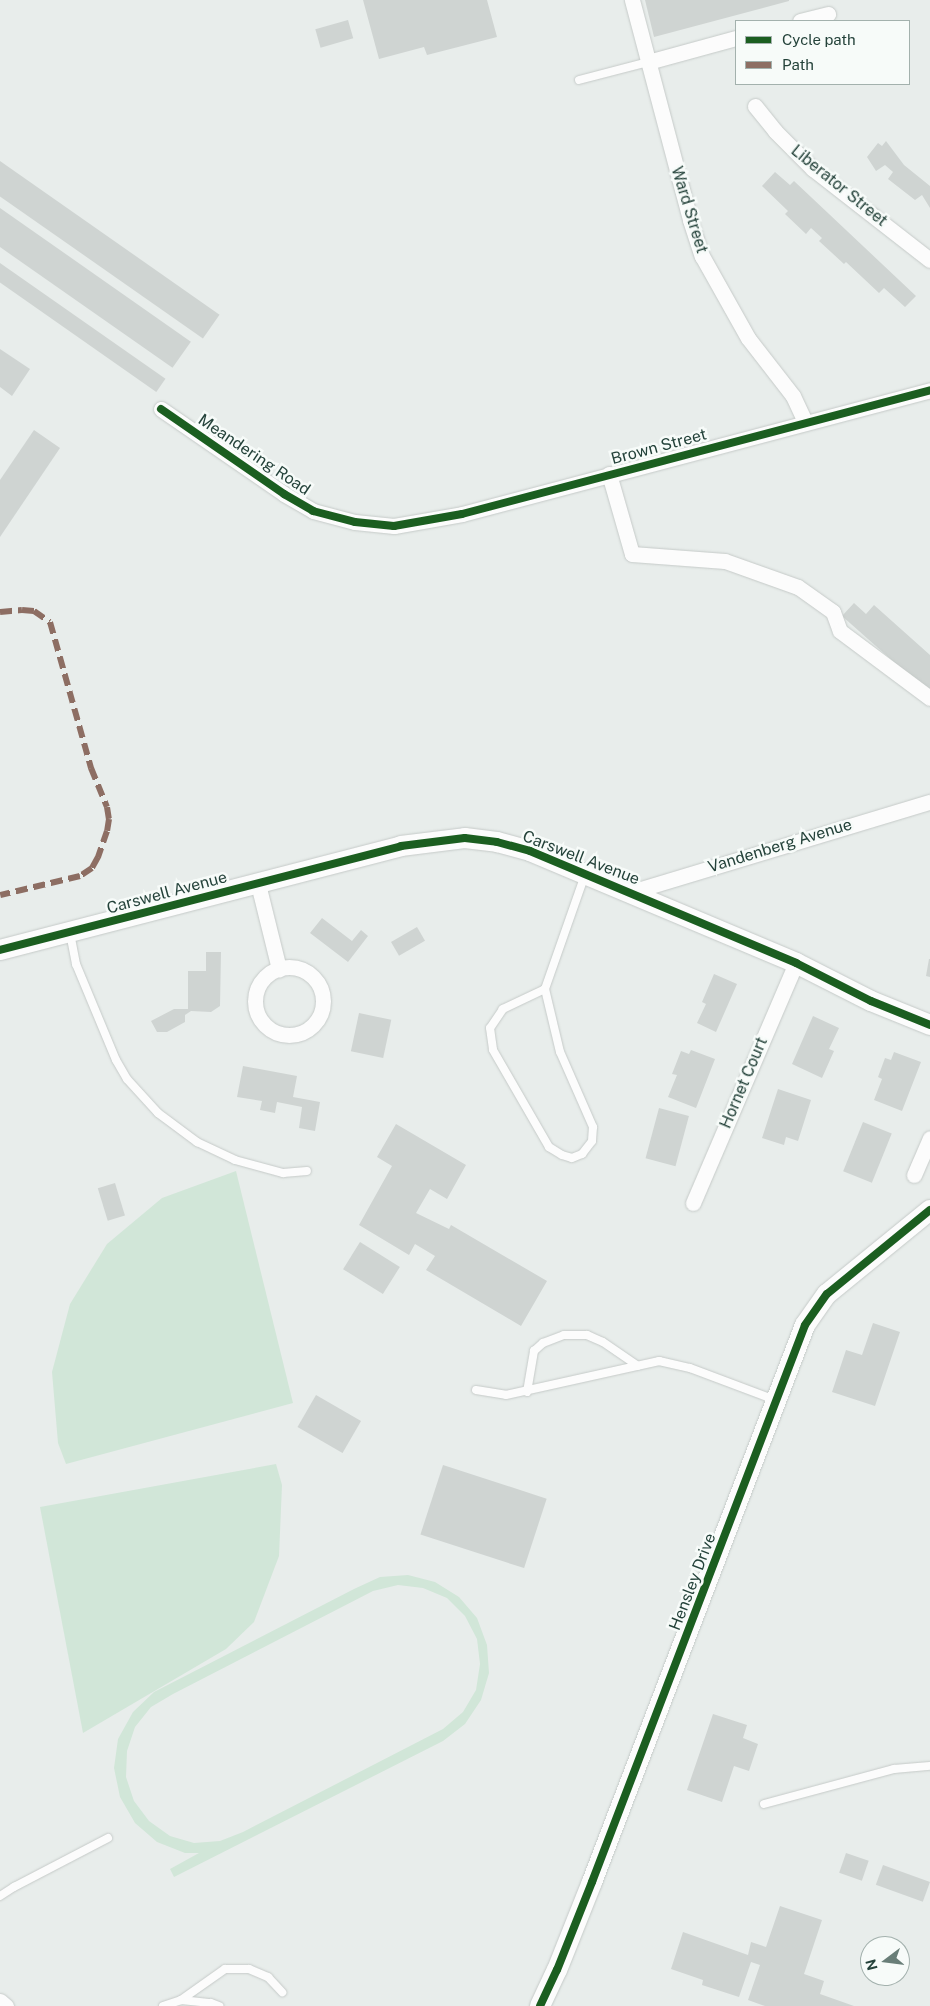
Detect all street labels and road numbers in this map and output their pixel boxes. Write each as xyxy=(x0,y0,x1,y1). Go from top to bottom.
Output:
street label: Liberator Street xyxy=(787,141,891,231)
street label: Ward Street xyxy=(667,164,711,256)
street label: Meandering Road xyxy=(194,410,314,500)
street label: Brown Street xyxy=(609,425,709,469)
street label: Vandenberg Avenue xyxy=(706,815,854,877)
street label: Carswell Avenue xyxy=(520,827,642,889)
street label: Carswell Avenue xyxy=(105,868,229,918)
street label: Hornet Court xyxy=(716,1035,772,1131)
street label: Hensley Drive xyxy=(666,1531,720,1633)

